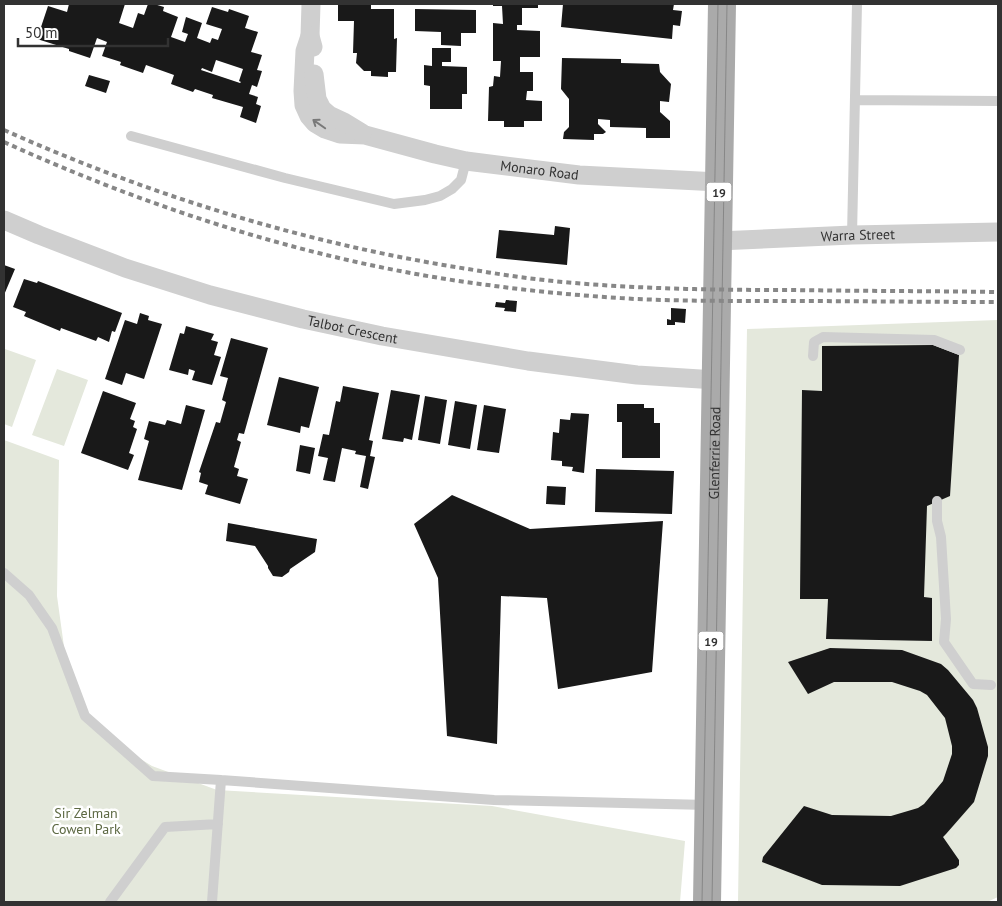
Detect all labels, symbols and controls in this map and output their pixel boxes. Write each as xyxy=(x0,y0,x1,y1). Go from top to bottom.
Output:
scale bar xyxy=(18,15,168,47)
text: 50 m xyxy=(25,23,58,42)
one-way arrow xyxy=(312,119,326,129)
street label: Monaro Road xyxy=(499,156,580,184)
road number: 19 xyxy=(706,182,732,202)
street label: Warra Street xyxy=(820,225,895,245)
street label: Talbot Crescent xyxy=(306,311,399,348)
street label: Glenferrie Road xyxy=(705,407,724,500)
road number: 19 xyxy=(698,631,724,650)
park label: Sir Zelman Cowen Park xyxy=(51,804,121,838)

